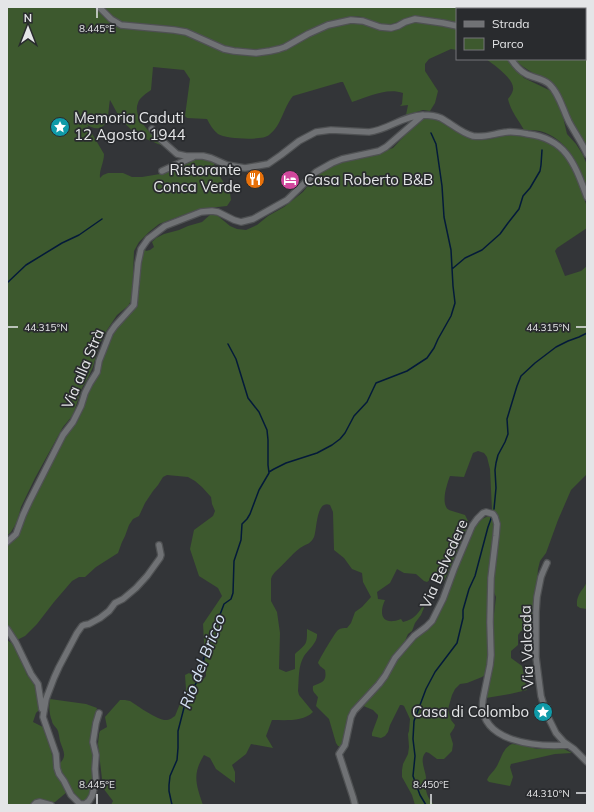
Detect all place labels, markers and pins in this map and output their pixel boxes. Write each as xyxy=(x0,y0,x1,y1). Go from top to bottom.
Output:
place label: Memoria Caduti 12 Agosto 1944 xyxy=(74,108,186,144)
place icon: Memoria Caduti 12 Agosto 1944 xyxy=(49,116,71,138)
place label: Ristorante Conca Verde xyxy=(153,160,241,196)
restaurant icon: Ristorante Conca Verde xyxy=(244,168,266,190)
hotel icon: Casa Roberto B&B xyxy=(279,169,301,191)
place label: Casa Roberto B&B xyxy=(304,170,433,189)
place icon: Casa di Colombo xyxy=(532,701,554,723)
place label: Casa di Colombo xyxy=(412,702,529,721)

